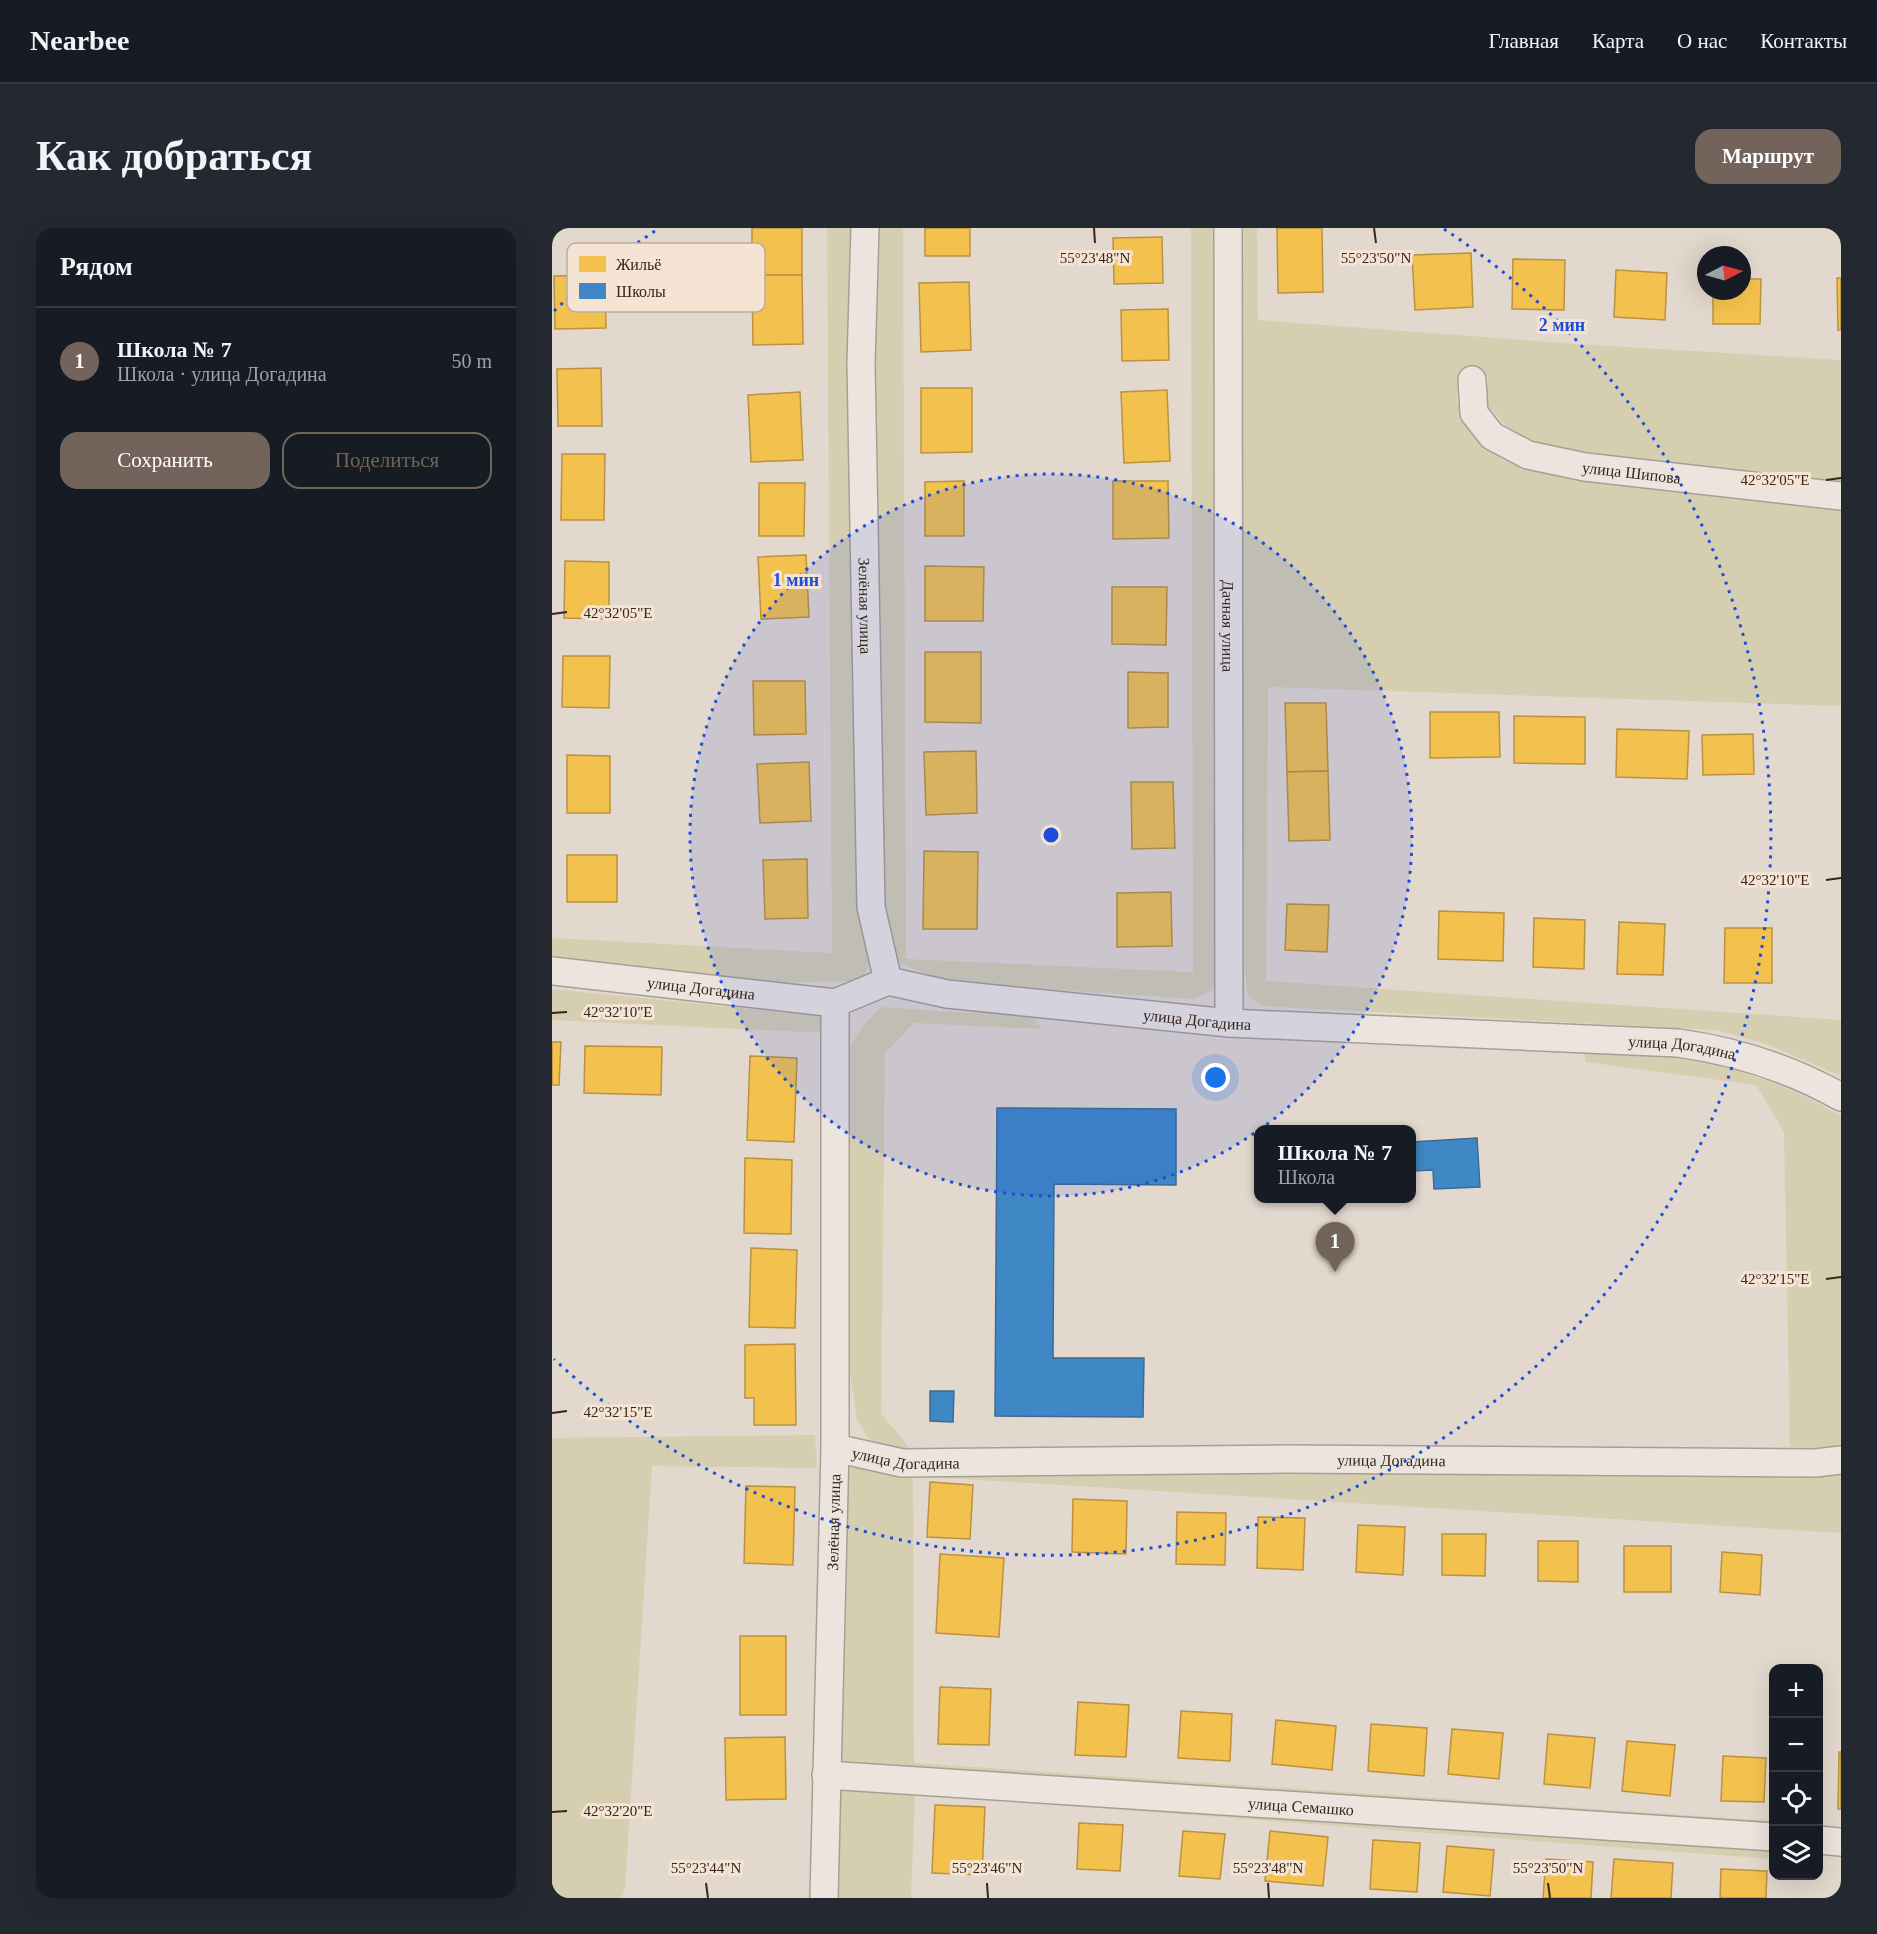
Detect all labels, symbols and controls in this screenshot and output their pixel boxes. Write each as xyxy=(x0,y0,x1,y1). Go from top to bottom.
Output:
text: Nearbee xyxy=(30,25,130,56)
text: Главная xyxy=(1489,29,1559,53)
text: Карта xyxy=(1592,29,1644,53)
text: О нас xyxy=(1677,29,1727,53)
text: Контакты xyxy=(1760,29,1847,53)
button: Маршрут xyxy=(1695,129,1841,184)
text: Как добраться xyxy=(36,133,312,179)
legend xyxy=(567,243,765,312)
north arrow xyxy=(1697,246,1751,300)
text: 55°23'48"N xyxy=(1060,250,1130,266)
text: 55°23'50"N xyxy=(1341,250,1411,266)
text: Рядом xyxy=(60,252,133,281)
text: Жильё xyxy=(616,256,661,273)
text: Школы xyxy=(616,283,666,300)
text: 2 мин xyxy=(1539,315,1585,335)
text: Школа № 7 xyxy=(117,337,232,362)
text: 1 xyxy=(75,350,85,372)
text: 50 m xyxy=(451,350,492,372)
text: Школа · улица Догадина xyxy=(117,363,327,385)
button: Сохранить xyxy=(60,432,270,489)
button: Поделиться xyxy=(282,432,492,489)
street label: улица Шипова xyxy=(1581,459,1682,487)
text: 42°32'05"E xyxy=(1741,472,1810,488)
street label: Зелёная улица xyxy=(856,557,874,654)
text: 1 мин xyxy=(773,570,819,590)
street label: Дачная улица xyxy=(1218,580,1237,672)
text: 42°32'05"E xyxy=(584,605,653,621)
centre of rings xyxy=(1041,825,1061,845)
text: 42°32'10"E xyxy=(1741,872,1810,888)
street label: улица Догадина xyxy=(646,974,756,1003)
text: 42°32'10"E xyxy=(584,1004,653,1020)
street label: улица Догадина xyxy=(1142,1006,1251,1033)
street label: улица Догадина xyxy=(1628,1033,1738,1063)
your location xyxy=(1201,1063,1230,1092)
popup xyxy=(1254,1125,1416,1203)
text: Школа № 7 xyxy=(1278,1140,1392,1165)
text: Школа xyxy=(1278,1166,1335,1188)
pin: 1 xyxy=(1316,1222,1354,1272)
text: 42°32'15"E xyxy=(1741,1271,1810,1287)
text: 42°32'15"E xyxy=(584,1404,653,1420)
street label: улица Догадина xyxy=(850,1444,960,1474)
street label: улица Догадина xyxy=(1337,1451,1446,1470)
street label: Зелёная улица xyxy=(824,1474,844,1571)
map controls xyxy=(1769,1664,1823,1880)
button: + xyxy=(1769,1664,1823,1718)
button: − xyxy=(1769,1718,1823,1772)
button: locate xyxy=(1769,1772,1823,1826)
street label: улица Семашко xyxy=(1247,1795,1354,1819)
text: 42°32'20"E xyxy=(584,1803,653,1819)
button: layers xyxy=(1769,1826,1823,1880)
text: 55°23'44"N xyxy=(671,1860,741,1876)
text: 55°23'46"N xyxy=(952,1860,1022,1876)
text: 55°23'48"N xyxy=(1233,1860,1303,1876)
text: 55°23'50"N xyxy=(1513,1860,1583,1876)

